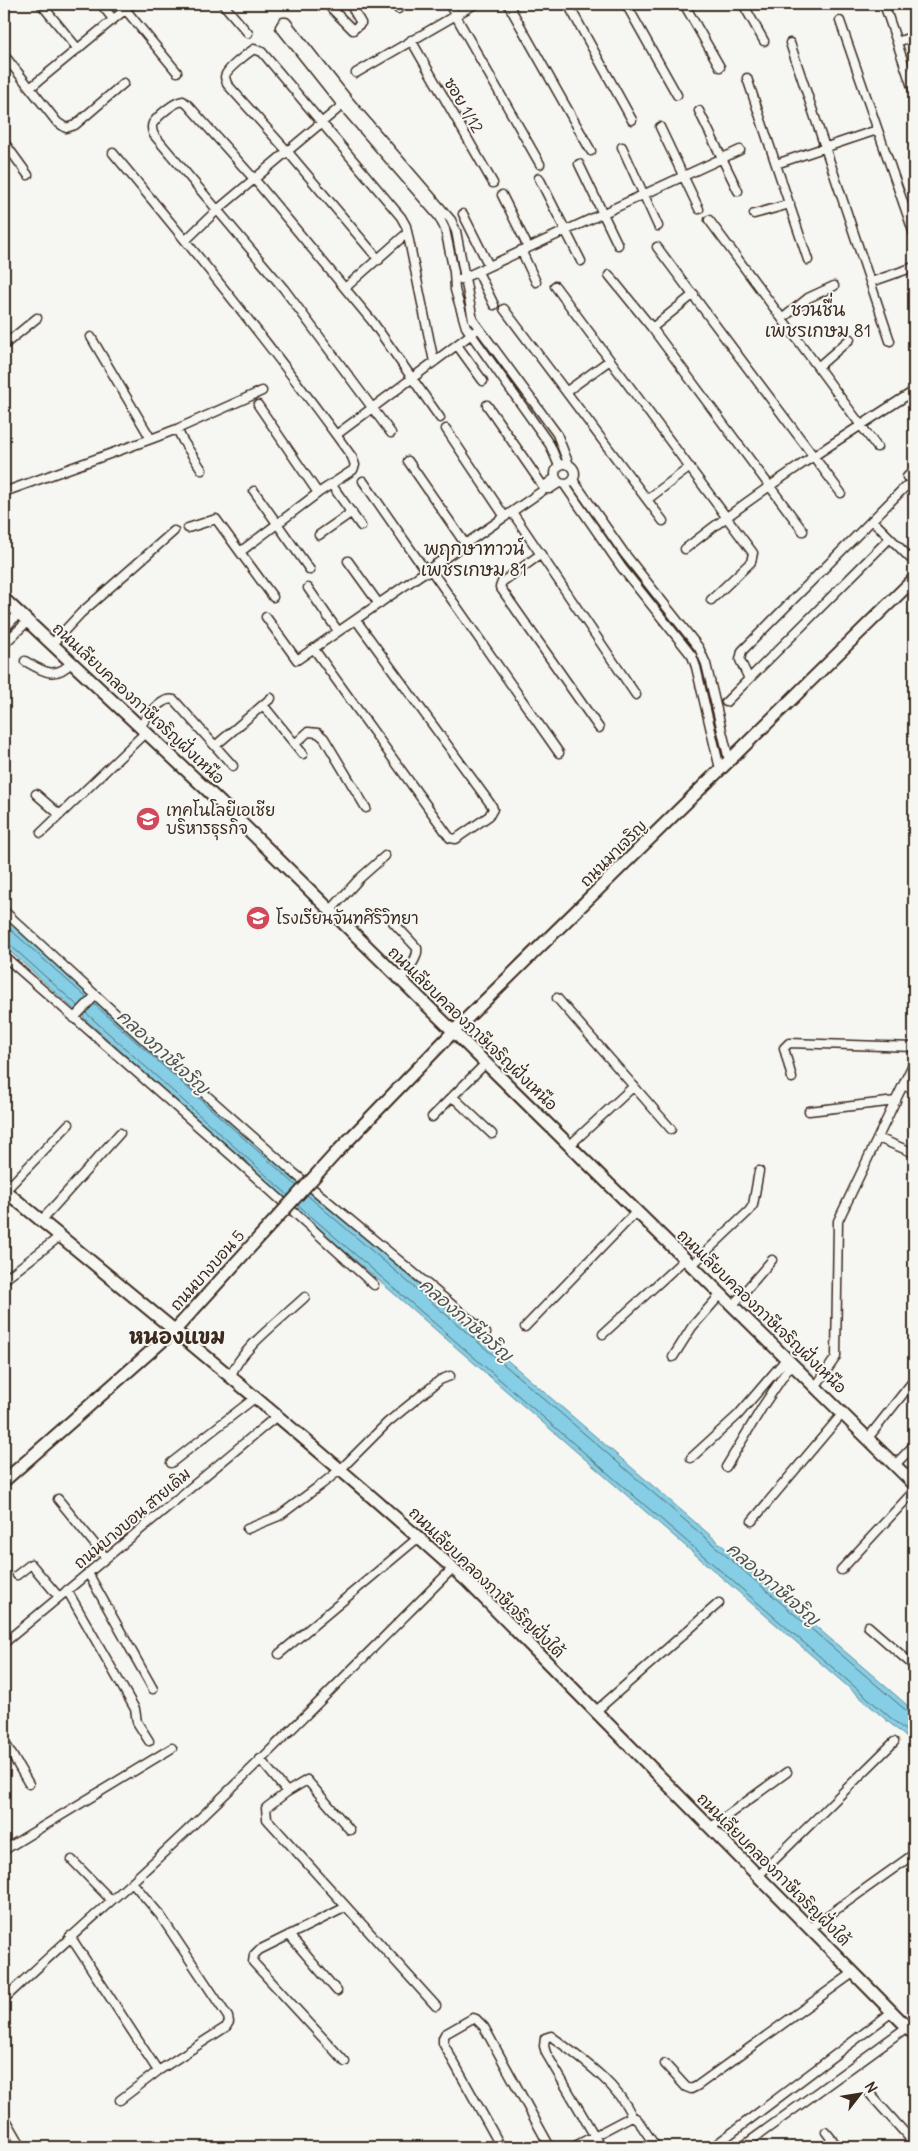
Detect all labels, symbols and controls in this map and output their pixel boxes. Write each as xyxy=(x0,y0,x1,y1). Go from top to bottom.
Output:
street label: ซอย 1/12 xyxy=(440,74,488,137)
district label: ชวนชื่น เพชรเกษม 81 xyxy=(765,292,871,342)
district label: พฤกษาทาวน์ เพชรเกษม 81 xyxy=(421,536,527,581)
street label: ถนนเลียบคลองภาษีเจริญฝั่งเหนือ xyxy=(49,615,232,788)
place label: เทคโนโลยีเอเชีย บริหารธุรกิจ xyxy=(166,799,275,841)
school or university icon: เทคโนโลยีเอเชีย บริหารธุรกิจ xyxy=(135,806,161,832)
street label: ถนนมาเจริญ xyxy=(575,815,651,891)
school or university icon: โรงเรียนจันทศิริวิทยา xyxy=(245,905,271,931)
place label: โรงเรียนจันทศิริวิทยา xyxy=(276,907,419,928)
street label: ถนนเลียบคลองภาษีเจริญฝั่งเหนือ xyxy=(384,939,565,1114)
water label: คลองภาษีเจริญ xyxy=(113,1004,215,1100)
street label: ถนนเลียบคลองภาษีเจริญฝั่งเหนือ xyxy=(673,1222,854,1397)
street label: ถนนบางบอน 5 xyxy=(166,1225,248,1315)
water label: คลองภาษีเจริญ xyxy=(415,1273,519,1367)
district label: หนองแขม xyxy=(129,1323,225,1350)
street label: ถนนบางบอน สายเดิม xyxy=(70,1463,194,1573)
street label: ถนนเลียบคลองภาษีเจริญฝั่งใต้ xyxy=(405,1499,572,1662)
water label: คลองภาษีเจริญ xyxy=(722,1537,826,1631)
street label: ถนนเลียบคลองภาษีเจริญฝั่งใต้ xyxy=(693,1785,858,1950)
north arrow xyxy=(836,2068,886,2118)
text: N xyxy=(861,2079,881,2096)

